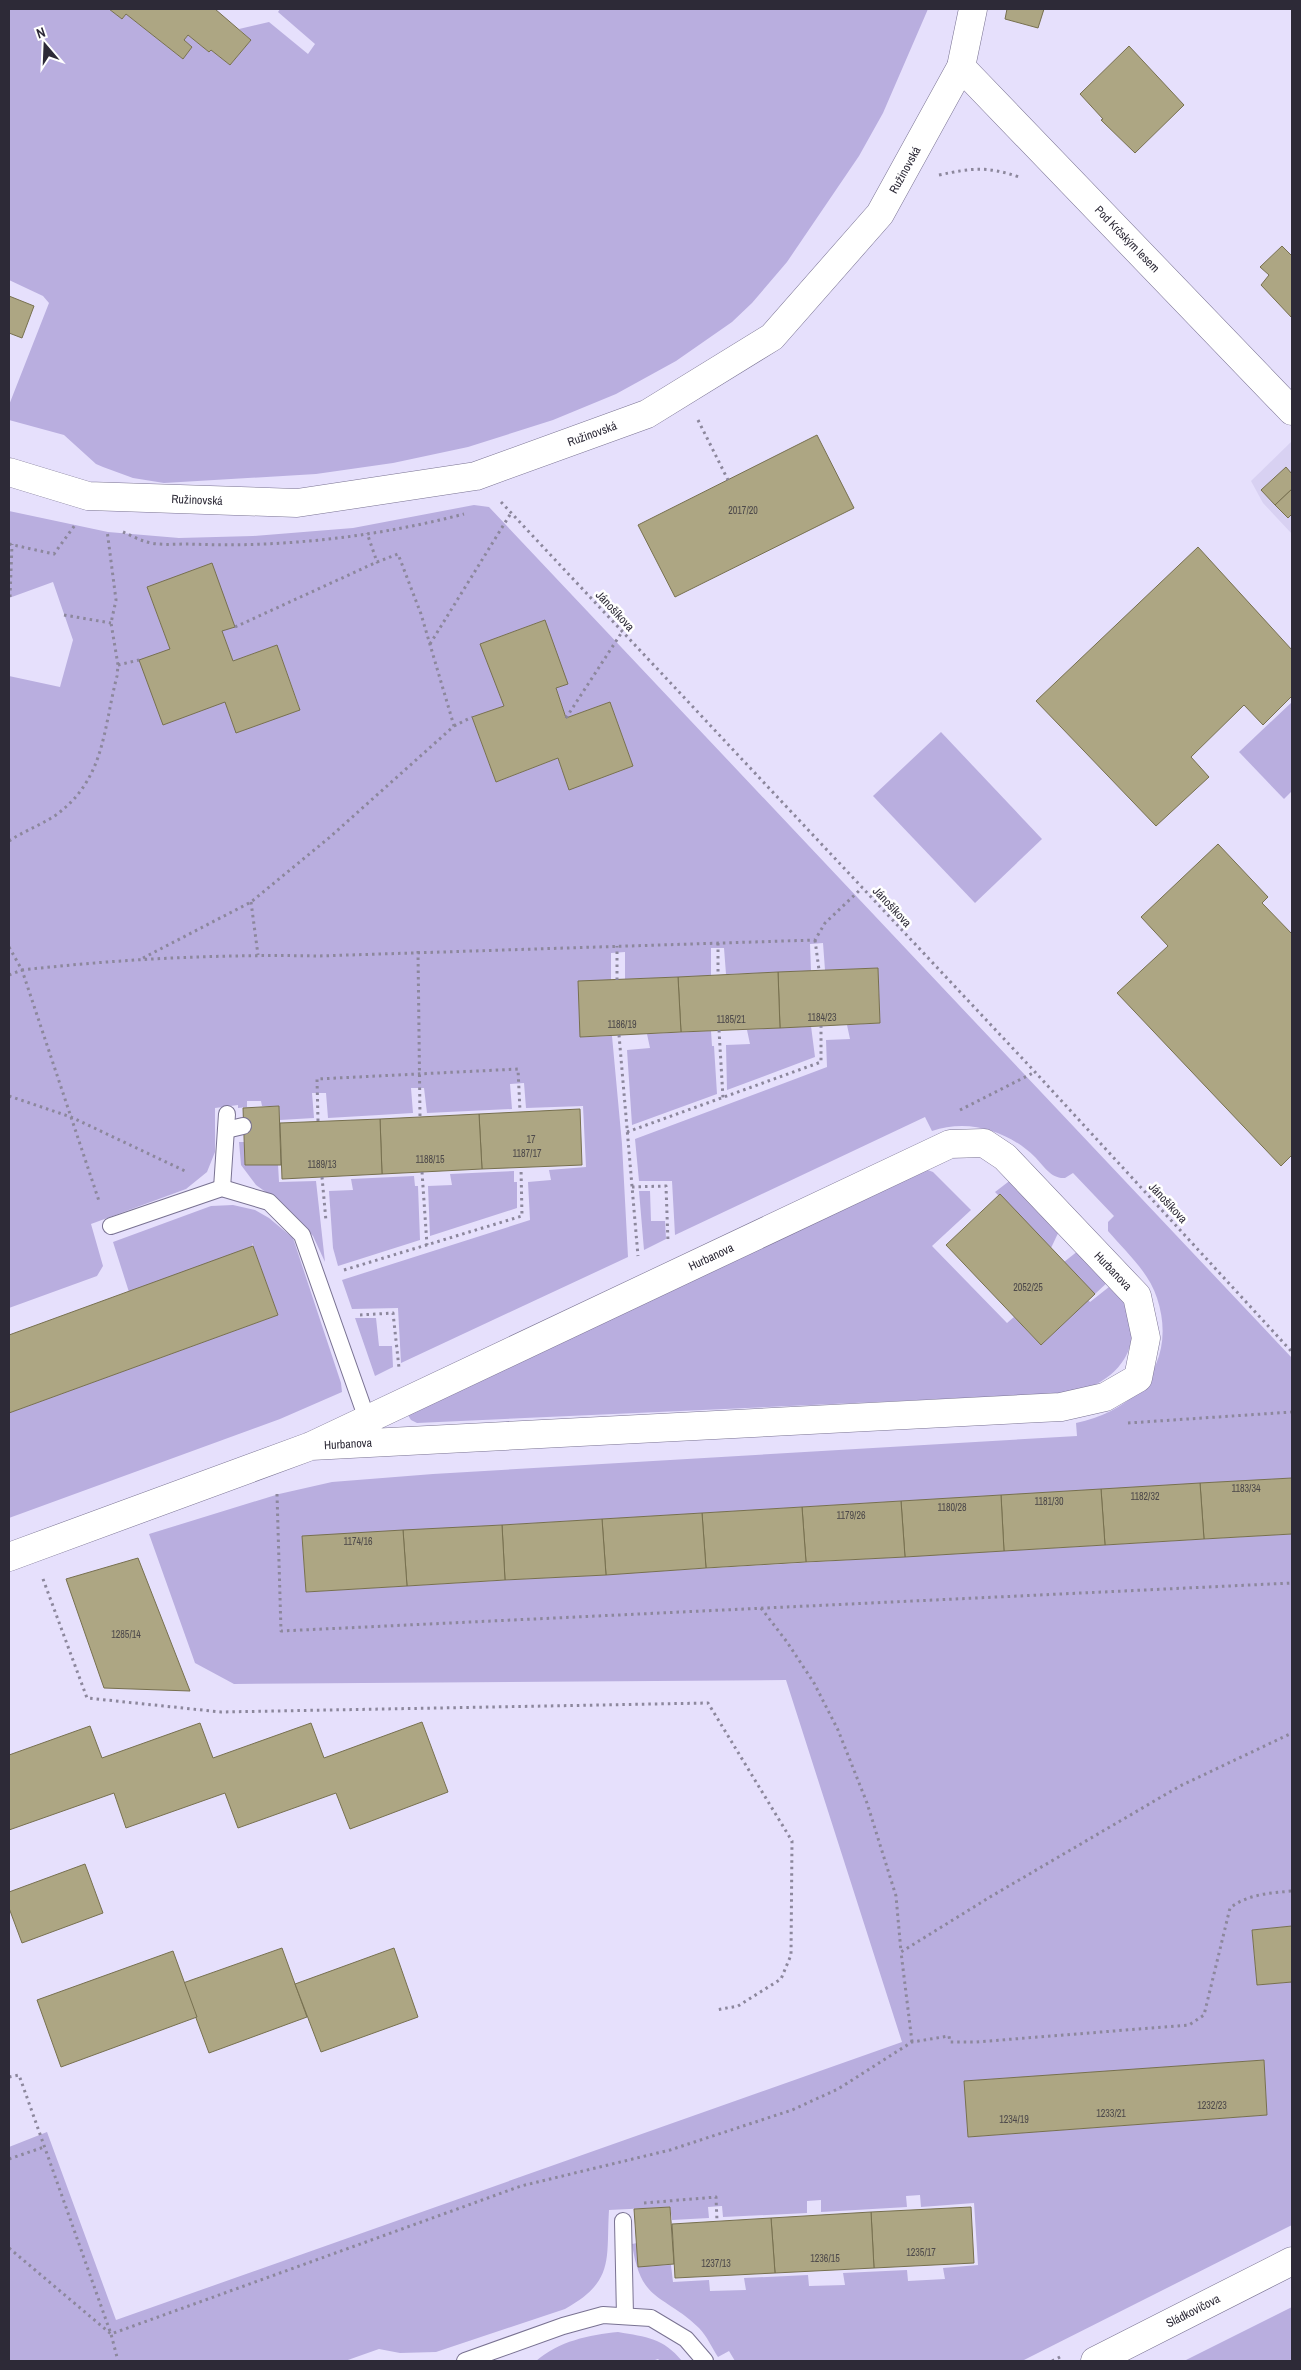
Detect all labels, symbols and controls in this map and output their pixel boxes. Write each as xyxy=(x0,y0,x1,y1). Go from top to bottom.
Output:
north arrow xyxy=(20,20,70,70)
text: N xyxy=(34,23,48,43)
street label: Ružinovská xyxy=(886,143,925,196)
street label: Pod Krčským lesem xyxy=(1091,202,1163,276)
street label: Ružinovská xyxy=(565,418,619,450)
street label: Ružinovská xyxy=(171,491,223,509)
house number: 2017/20 xyxy=(728,504,758,517)
street label: Jánošíkova xyxy=(592,587,638,635)
street label: Jánošíkova xyxy=(869,883,915,931)
house number: 1184/23 xyxy=(807,1011,837,1024)
house number: 1185/21 xyxy=(716,1013,746,1026)
house number: 1186/19 xyxy=(607,1018,637,1031)
house number: 17 xyxy=(526,1133,536,1146)
house number: 1187/17 xyxy=(512,1147,542,1160)
house number: 1188/15 xyxy=(415,1153,445,1166)
house number: 1189/13 xyxy=(307,1158,337,1171)
street label: Jánošíkova xyxy=(1145,1179,1191,1227)
street label: Hurbanova xyxy=(686,1239,737,1274)
street label: Hurbanova xyxy=(1091,1248,1136,1294)
house number: 2052/25 xyxy=(1013,1281,1043,1294)
street label: Hurbanova xyxy=(324,1435,373,1453)
house number: 1183/34 xyxy=(1231,1482,1261,1495)
house number: 1182/32 xyxy=(1130,1490,1160,1503)
house number: 1181/30 xyxy=(1034,1495,1064,1508)
house number: 1180/28 xyxy=(937,1501,967,1514)
house number: 1179/26 xyxy=(836,1509,866,1522)
house number: 1174/16 xyxy=(343,1535,373,1548)
house number: 1285/14 xyxy=(111,1628,141,1641)
house number: 1232/23 xyxy=(1197,2099,1227,2112)
house number: 1233/21 xyxy=(1096,2107,1126,2120)
house number: 1234/19 xyxy=(999,2113,1029,2126)
house number: 1235/17 xyxy=(906,2246,936,2259)
house number: 1236/15 xyxy=(810,2252,840,2265)
house number: 1237/13 xyxy=(701,2257,731,2270)
street label: Sládkovičova xyxy=(1163,2290,1223,2331)

